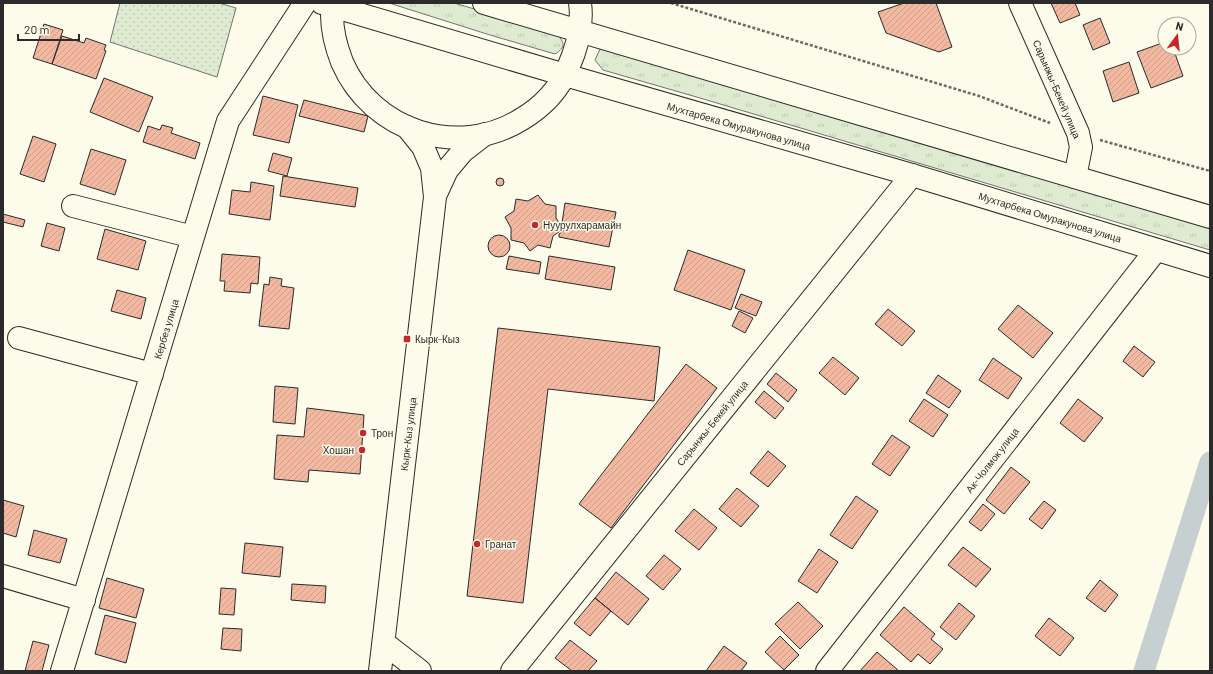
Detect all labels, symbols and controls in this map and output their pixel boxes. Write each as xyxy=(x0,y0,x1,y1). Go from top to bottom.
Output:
scale bar xyxy=(18,16,79,42)
north arrow xyxy=(1157,16,1197,56)
text: N xyxy=(1174,19,1185,33)
text: 20 m xyxy=(24,22,50,36)
street label: Сарынжы-Бекей улица xyxy=(1031,38,1083,141)
street label: Мухтарбека Омуракунова улица xyxy=(666,100,813,152)
street label: Мухтарбека Омуракунова улица xyxy=(977,190,1123,245)
place label: Нуурулхарамайн xyxy=(543,219,621,231)
marker: Нуурулхарамайн xyxy=(530,220,540,230)
street label: Кербез улица xyxy=(151,297,181,360)
place label: Кырк-Кыз xyxy=(415,333,460,345)
marker: Кырк-Кыз xyxy=(402,334,412,344)
street label: Сарынжы-Бекей улица xyxy=(674,378,750,468)
street label: Кырк-Кыз улица xyxy=(398,396,419,471)
street label: Ак-Чолмок улица xyxy=(963,425,1021,495)
place label: Трон xyxy=(371,427,393,439)
marker: Трон xyxy=(358,428,368,438)
place label: Хошан xyxy=(323,444,354,456)
marker: Хошан xyxy=(357,445,367,455)
place label: Гранат xyxy=(485,538,517,550)
marker: Гранат xyxy=(472,539,482,549)

